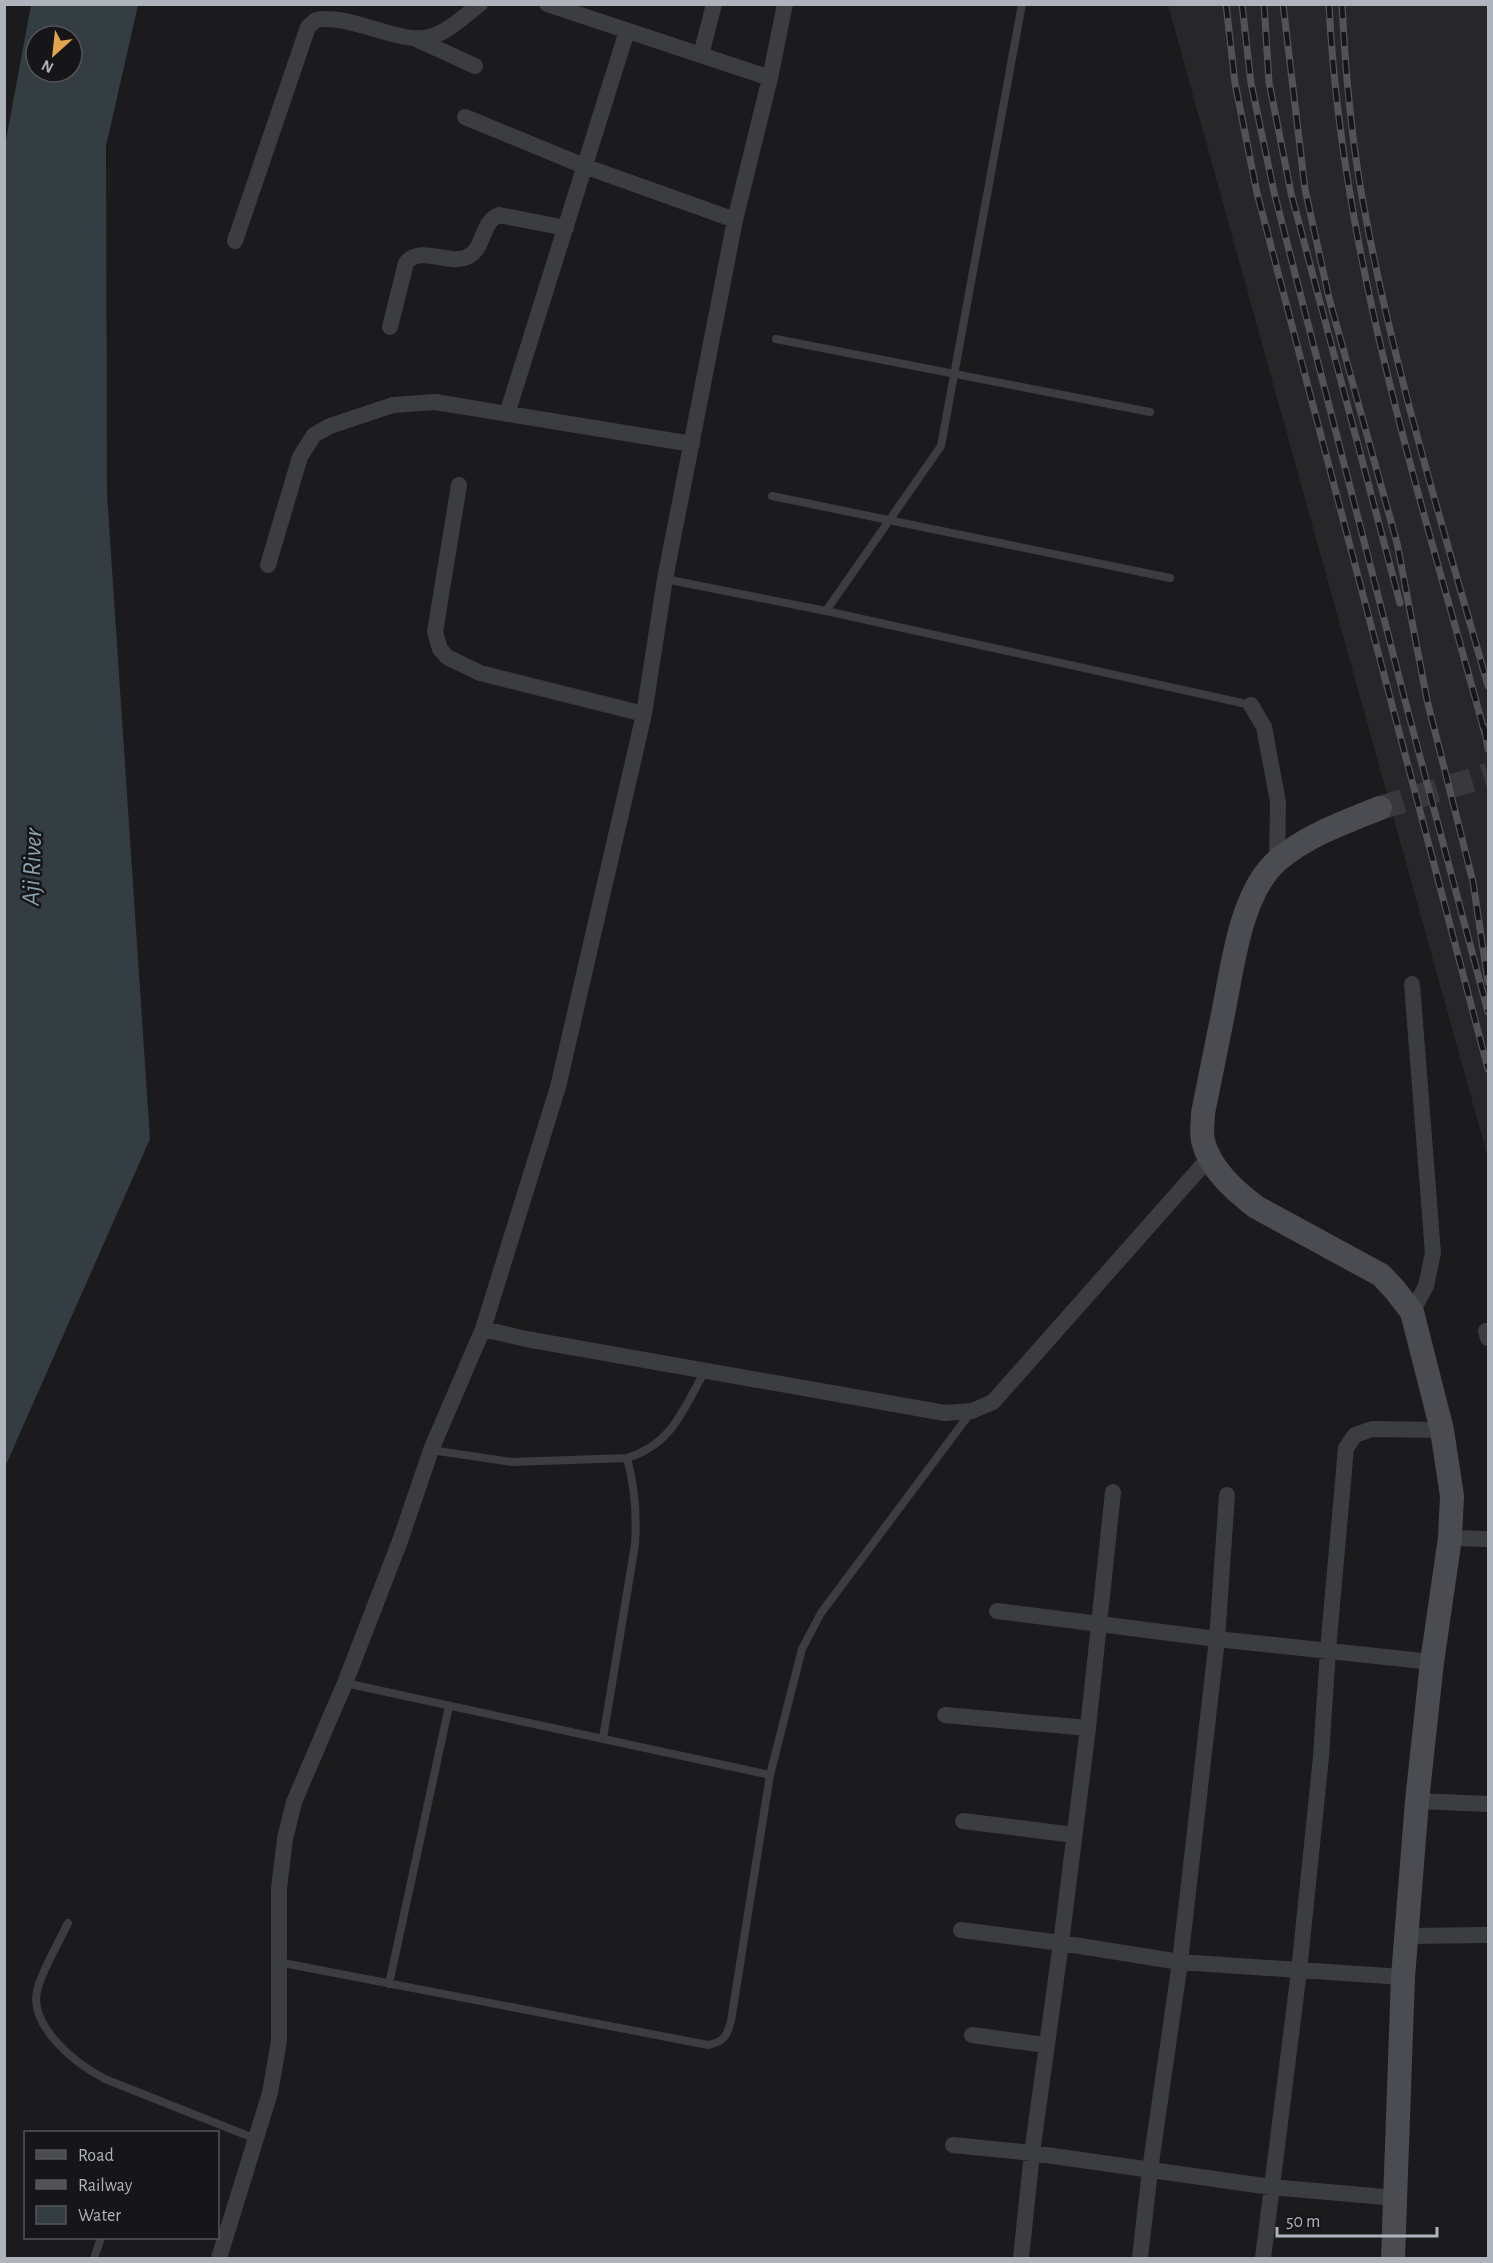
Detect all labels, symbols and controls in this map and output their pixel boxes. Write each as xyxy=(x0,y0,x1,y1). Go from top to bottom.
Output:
north arrow xyxy=(24,24,84,84)
text: N xyxy=(39,57,56,76)
water label: Aji River xyxy=(18,826,46,907)
legend xyxy=(24,2131,219,2239)
text: Road xyxy=(78,2147,114,2165)
text: Railway xyxy=(78,2177,133,2195)
scale bar xyxy=(1277,2200,1438,2238)
text: Water xyxy=(78,2207,121,2225)
text: 50 m xyxy=(1286,2213,1320,2231)

